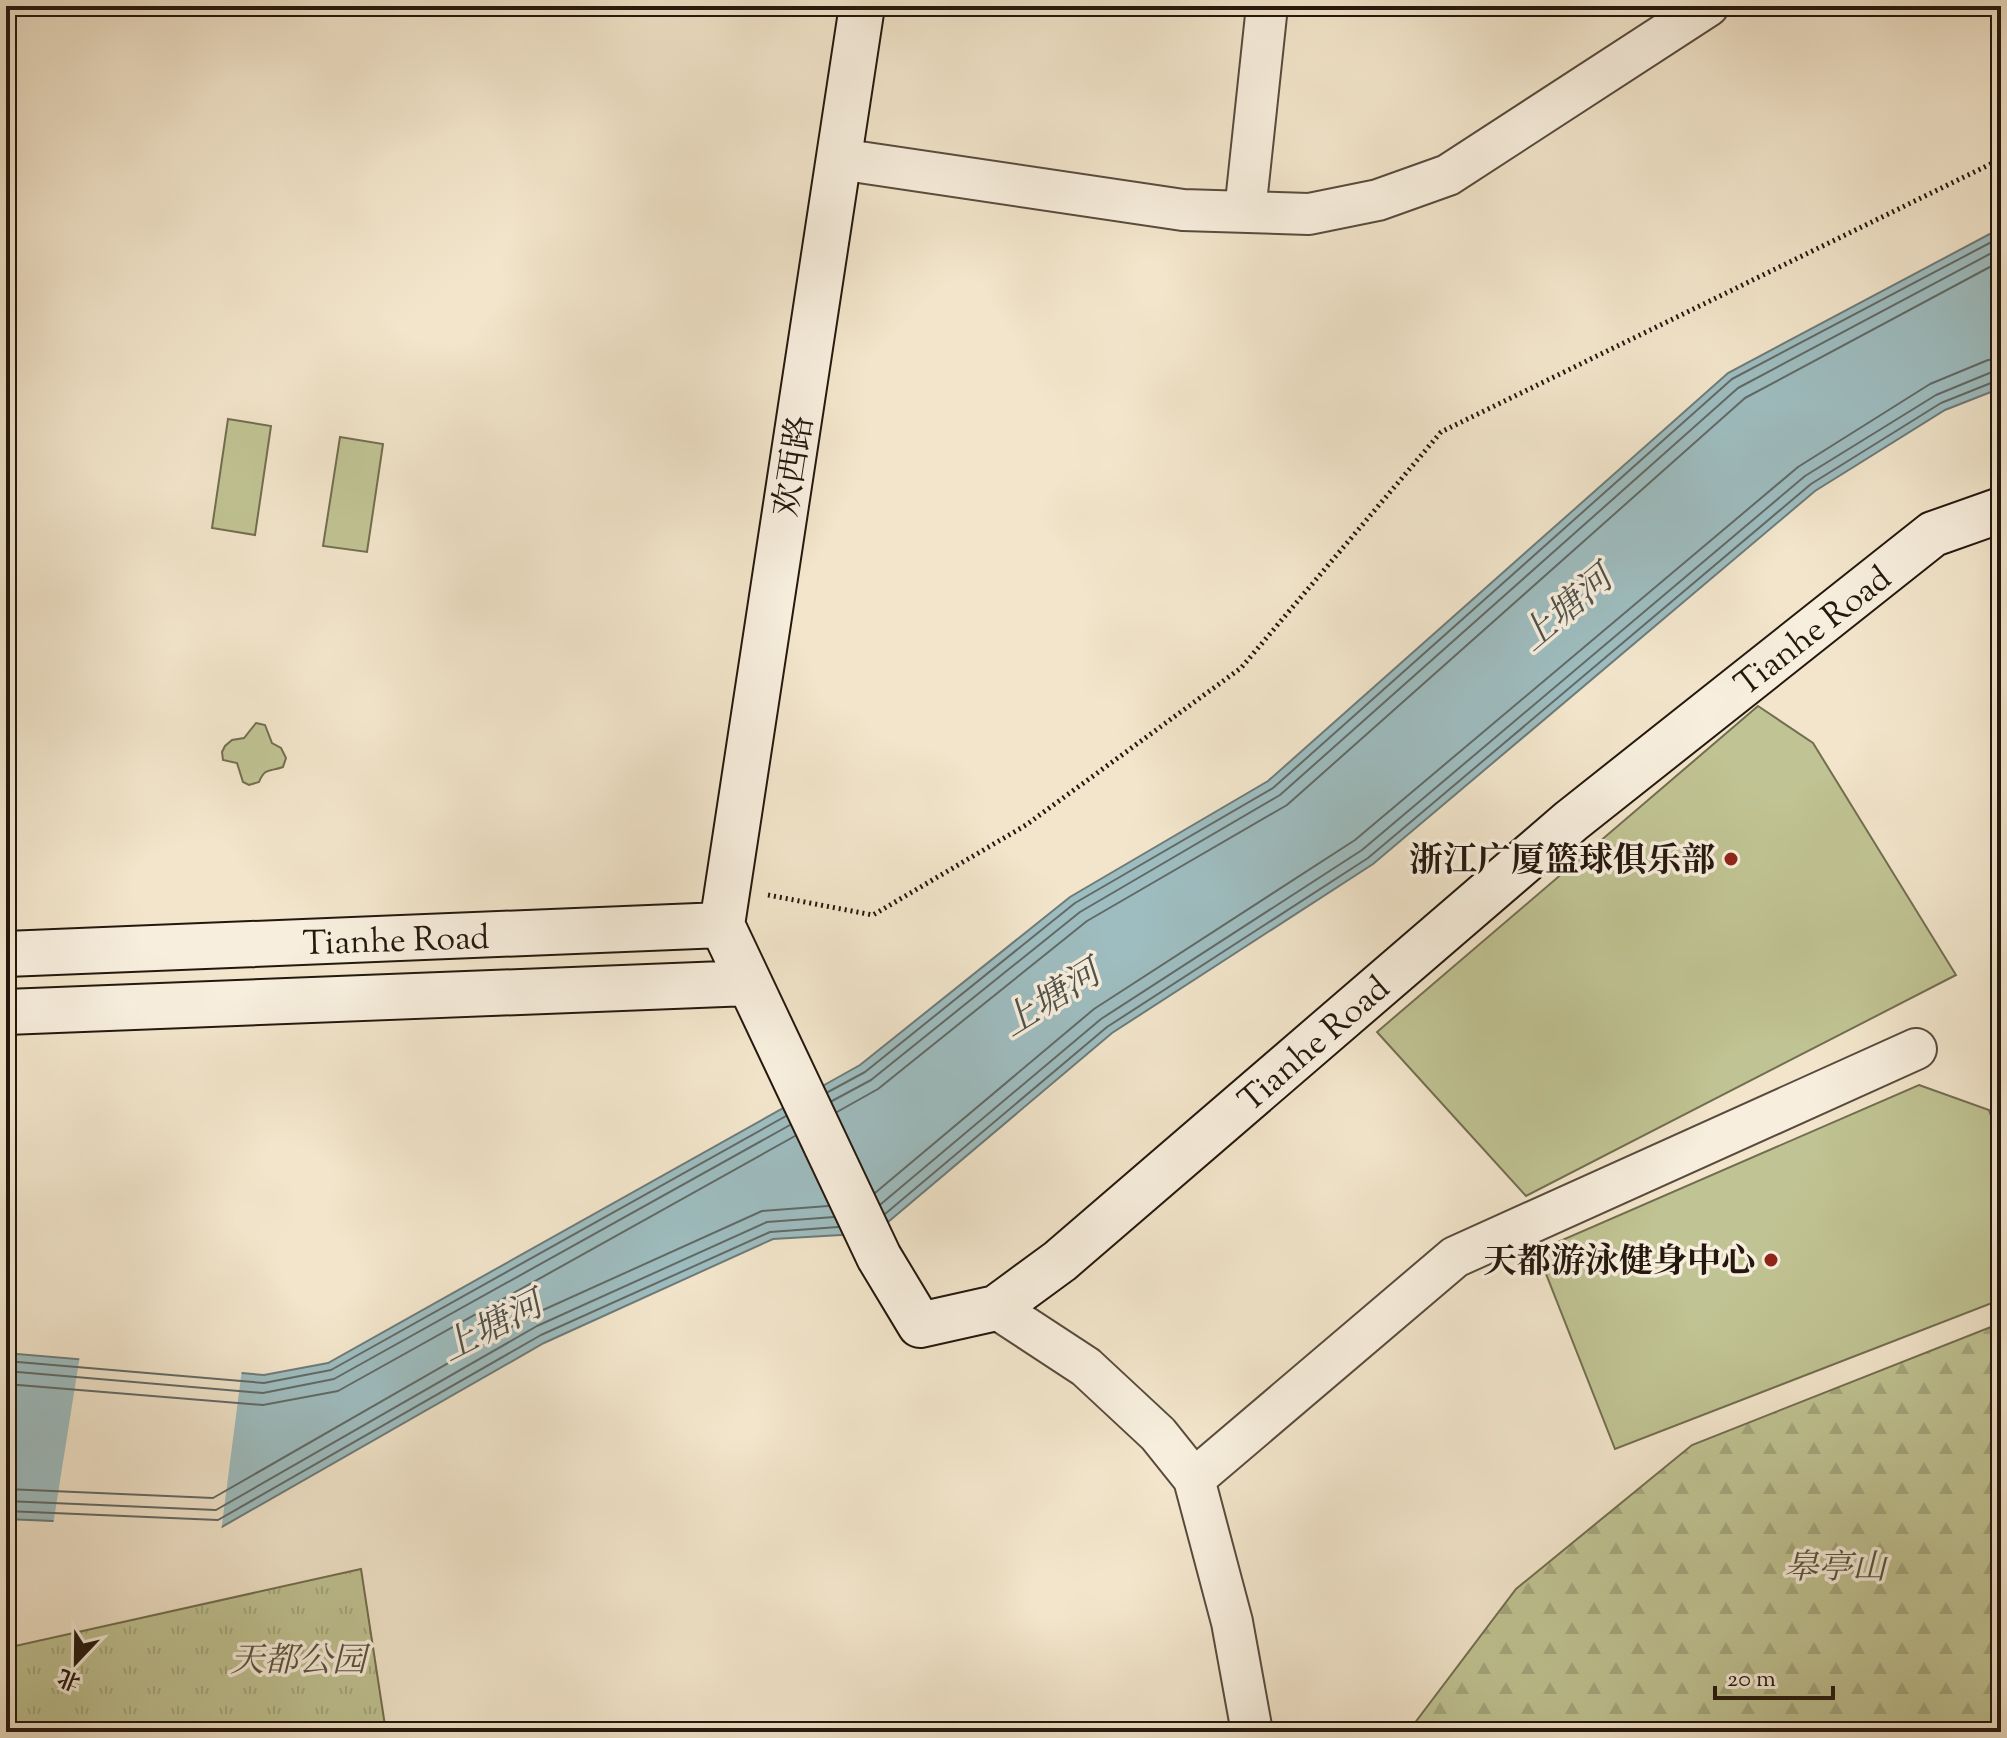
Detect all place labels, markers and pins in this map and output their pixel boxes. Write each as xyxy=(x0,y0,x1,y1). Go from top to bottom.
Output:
place label: 浙江广厦篮球俱乐部 xyxy=(1409,838,1715,887)
marker: 浙江广厦篮球俱乐部 xyxy=(1722,850,1740,868)
place label: 天都游泳健身中心 xyxy=(1483,1239,1755,1288)
marker: 天都游泳健身中心 xyxy=(1762,1251,1780,1269)

